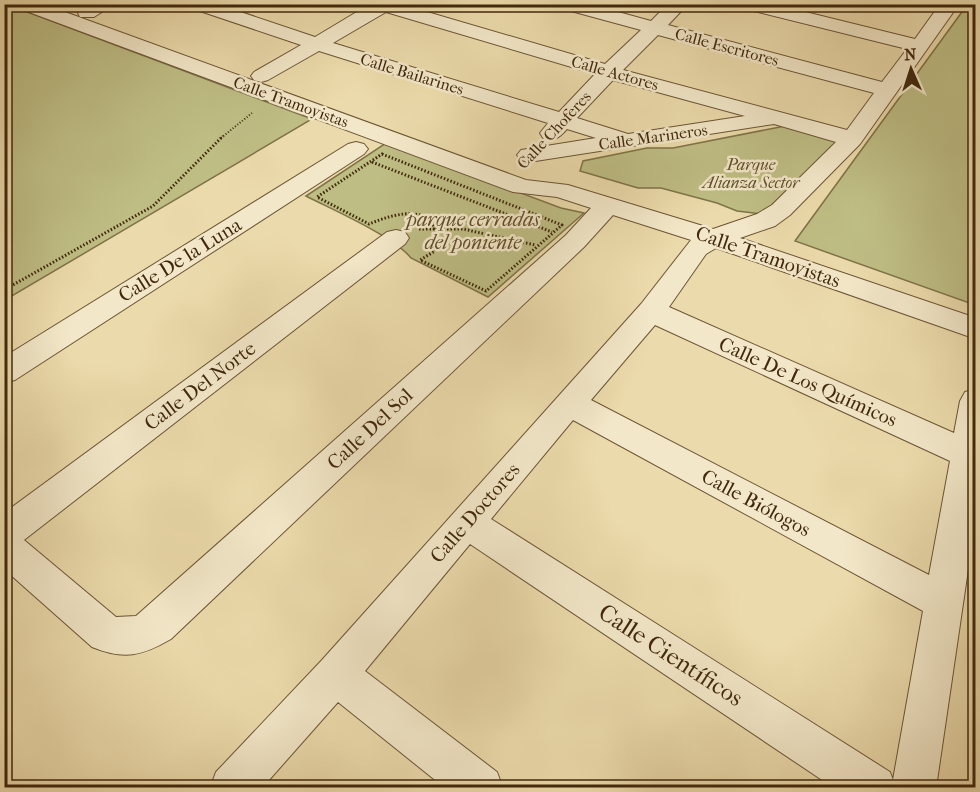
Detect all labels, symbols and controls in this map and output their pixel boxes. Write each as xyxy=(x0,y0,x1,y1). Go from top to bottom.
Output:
street label: Calle Escritores xyxy=(673,24,781,70)
north arrow xyxy=(881,39,941,99)
text: N xyxy=(904,45,918,64)
street label: Calle Bailarines xyxy=(358,49,466,99)
street label: Calle Actores xyxy=(569,51,661,95)
street label: Calle Tramoyistas xyxy=(231,72,351,132)
street label: Calle Choferes xyxy=(513,87,595,173)
street label: Calle Marineros xyxy=(597,120,709,154)
park label: Parque Alianza Sector xyxy=(701,155,801,192)
park label: parque cerradas del poniente xyxy=(403,208,540,254)
street label: Calle De la Luna xyxy=(114,213,246,307)
street label: Calle Tramoyistas xyxy=(693,221,843,293)
street label: Calle De Los Químicos xyxy=(715,332,901,432)
street label: Calle Del Norte xyxy=(140,337,260,435)
street label: Calle Del Sol xyxy=(322,383,418,474)
street label: Calle Doctores xyxy=(425,458,525,568)
street label: Calle Biólogos xyxy=(698,465,814,541)
street label: Calle Científicos xyxy=(594,598,749,712)

